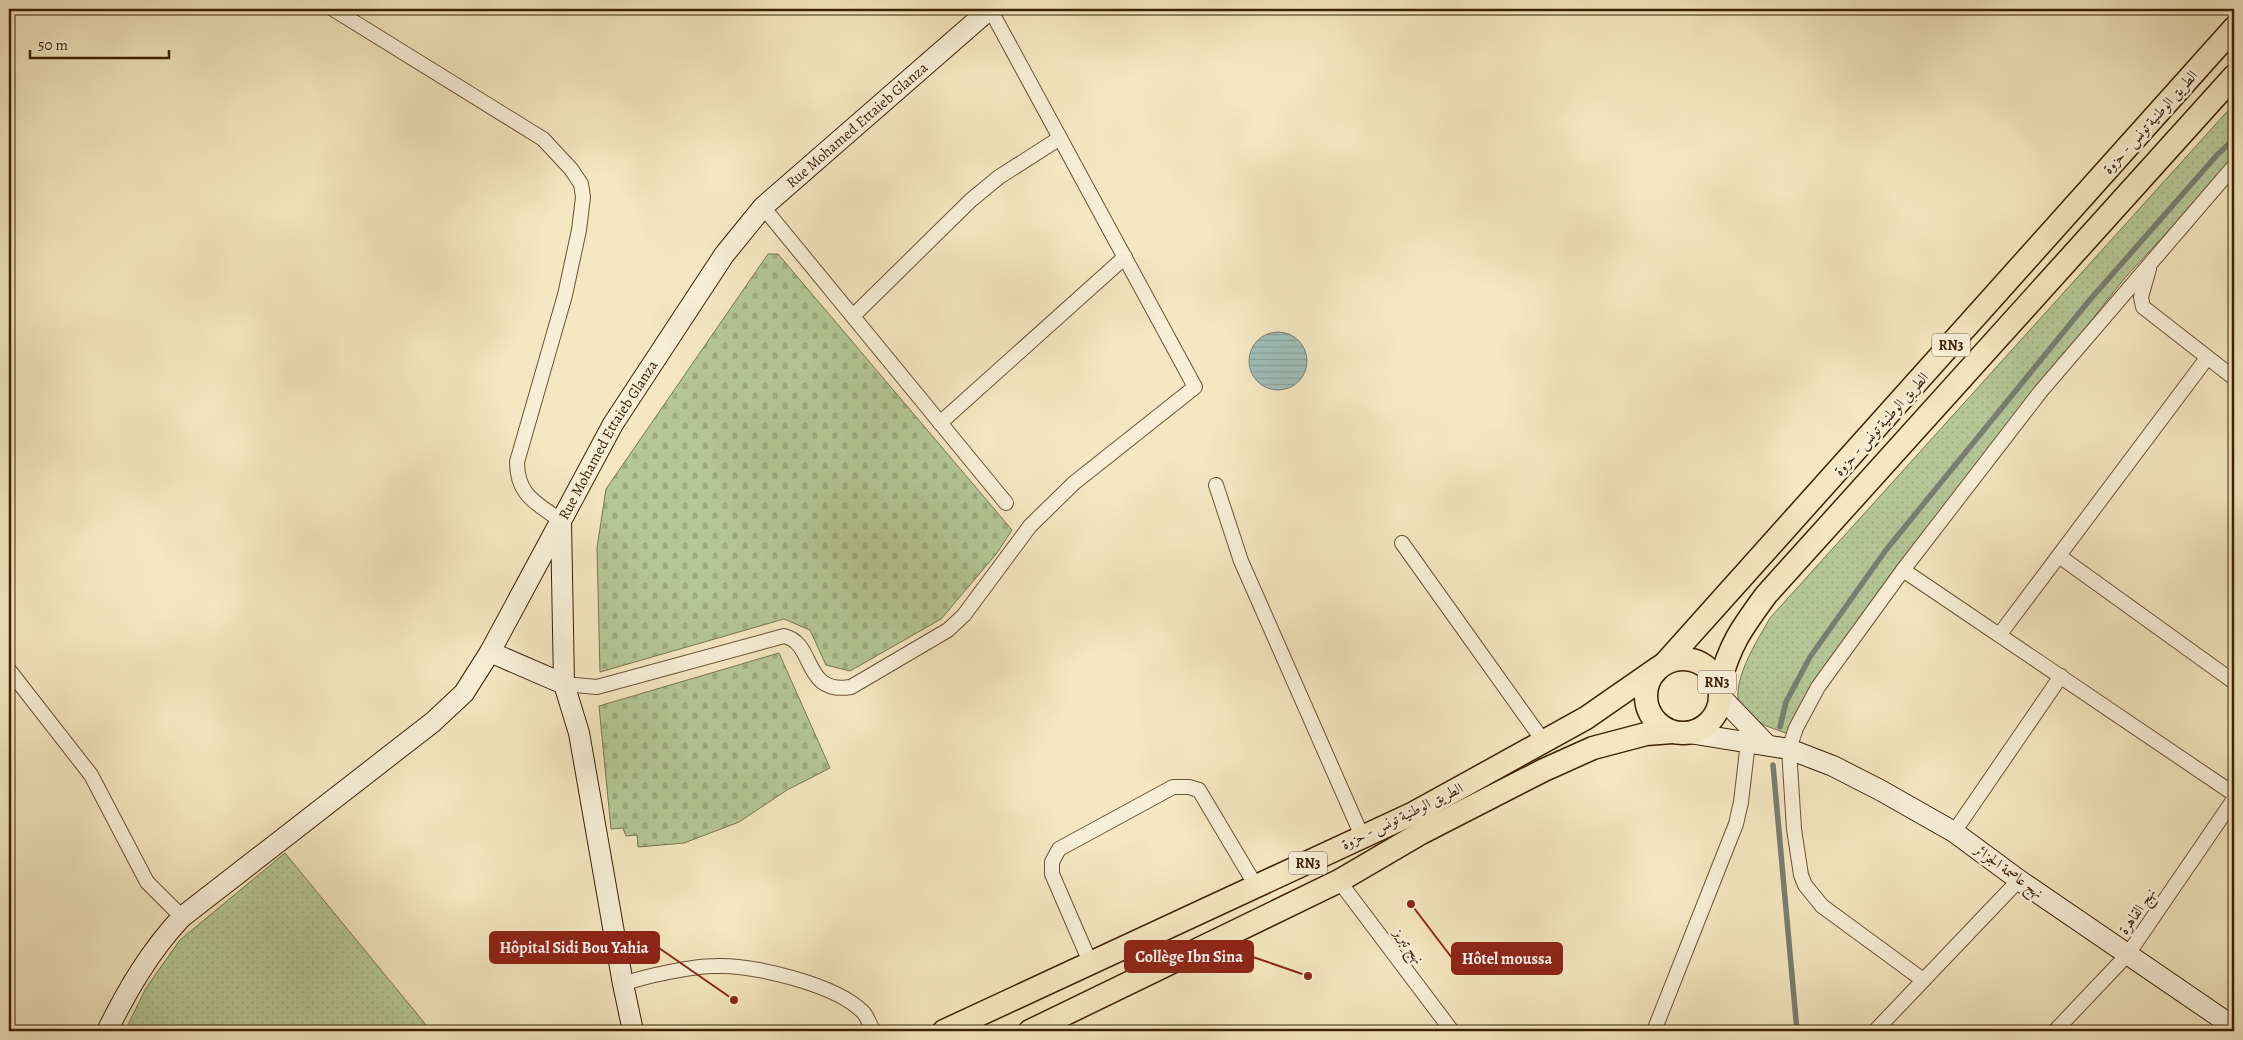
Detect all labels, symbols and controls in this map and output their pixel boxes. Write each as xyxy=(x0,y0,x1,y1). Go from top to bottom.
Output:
scale bar xyxy=(30,28,169,60)
text: 50 m xyxy=(38,35,68,55)
street label: Rue Mohamed Ettaieb Glanza xyxy=(782,58,932,192)
street label: الطريق الوطنية تونس - حزوة xyxy=(2098,66,2202,178)
road number: RN3 xyxy=(1932,334,1970,356)
street label: Rue Mohamed Ettaieb Glanza xyxy=(554,356,662,523)
street label: الطريق الوطنية تونس - حزوة xyxy=(1829,368,1933,480)
road number: RN3 xyxy=(1698,670,1736,694)
street label: الطريق الوطنية تونس - حزوة xyxy=(1338,778,1466,854)
street label: نهج عاصمة الجزائر xyxy=(1966,838,2048,906)
road number: RN3 xyxy=(1289,851,1327,874)
street label: نهج القاهرة xyxy=(2114,884,2164,941)
street label: نهج تبريز xyxy=(1385,922,1429,970)
callout: Hôpital Sidi Bou Yahia xyxy=(490,932,659,963)
text: Hôpital Sidi Bou Yahia xyxy=(499,937,649,959)
callout: Collège Ibn Sina xyxy=(1125,941,1253,972)
callout: Hôtel moussa xyxy=(1452,943,1562,974)
text: Collège Ibn Sina xyxy=(1135,946,1243,968)
text: Hôtel moussa xyxy=(1462,948,1553,970)

